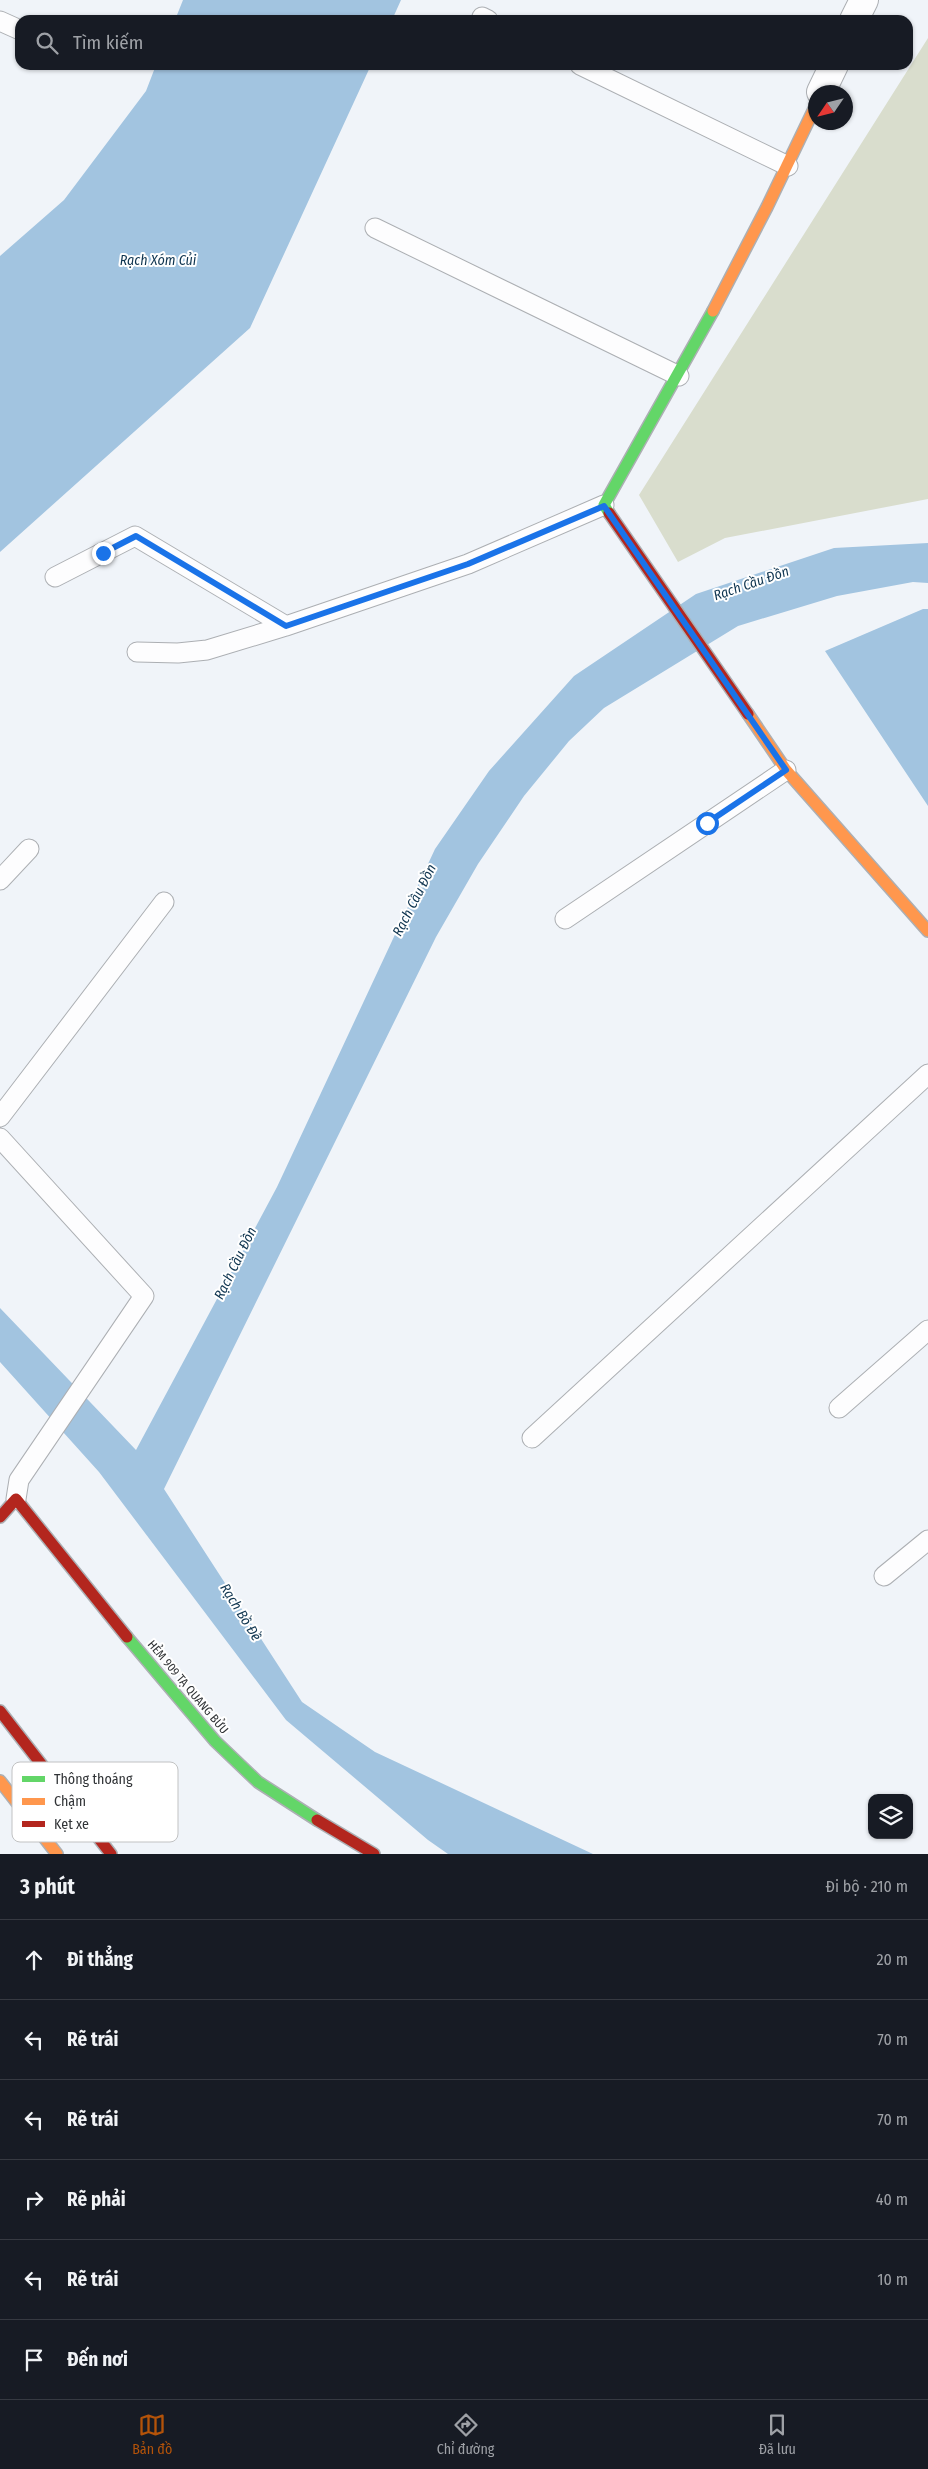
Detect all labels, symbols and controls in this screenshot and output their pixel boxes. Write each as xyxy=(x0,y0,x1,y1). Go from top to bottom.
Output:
search box xyxy=(15,15,913,70)
icon: search xyxy=(33,29,61,57)
text: Tìm kiếm xyxy=(73,31,143,54)
north arrow xyxy=(808,85,853,130)
water label: Rạch Xóm Củi xyxy=(120,252,197,269)
route end xyxy=(92,542,115,565)
water label: Rạch Cầu Đồn xyxy=(711,562,791,604)
route start xyxy=(696,812,719,835)
water label: Rạch Cầu Đồn xyxy=(388,861,440,939)
water label: Rạch Cầu Đồn xyxy=(210,1224,260,1302)
water label: Rạch Bồ Đề xyxy=(216,1580,266,1644)
street label: HẺM 909 TẠ QUANG BỬU xyxy=(145,1636,233,1737)
legend xyxy=(12,1762,178,1842)
text: Thông thoáng xyxy=(54,1771,133,1788)
text: Chậm xyxy=(54,1793,86,1810)
map controls xyxy=(868,1794,913,1839)
button: layers xyxy=(868,1794,913,1839)
text: Kẹt xe xyxy=(54,1816,89,1833)
text: 3 phút xyxy=(20,1874,75,1900)
text: Đi bộ · 210 m xyxy=(826,1877,908,1896)
icon: ahead xyxy=(20,1946,48,1974)
text: Đi thẳng xyxy=(67,1948,133,1971)
text: 20 m xyxy=(877,1950,908,1969)
icon: left xyxy=(20,2026,48,2054)
text: Rẽ trái xyxy=(67,2028,118,2051)
text: 70 m xyxy=(877,2030,908,2049)
icon: left xyxy=(20,2106,48,2134)
text: Rẽ trái xyxy=(67,2108,118,2131)
text: 70 m xyxy=(877,2110,908,2129)
icon: right xyxy=(20,2186,48,2214)
text: Rẽ phải xyxy=(67,2188,126,2211)
text: 40 m xyxy=(876,2190,908,2209)
icon: left xyxy=(20,2266,48,2294)
text: Rẽ trái xyxy=(67,2268,118,2291)
text: 10 m xyxy=(877,2270,908,2289)
icon: arrive xyxy=(20,2346,48,2374)
text: Đến nơi xyxy=(67,2348,128,2371)
tab: Bản đồ xyxy=(132,2411,172,2458)
tab: Chỉ đường xyxy=(437,2411,494,2458)
tab: Đã lưu xyxy=(759,2411,796,2458)

